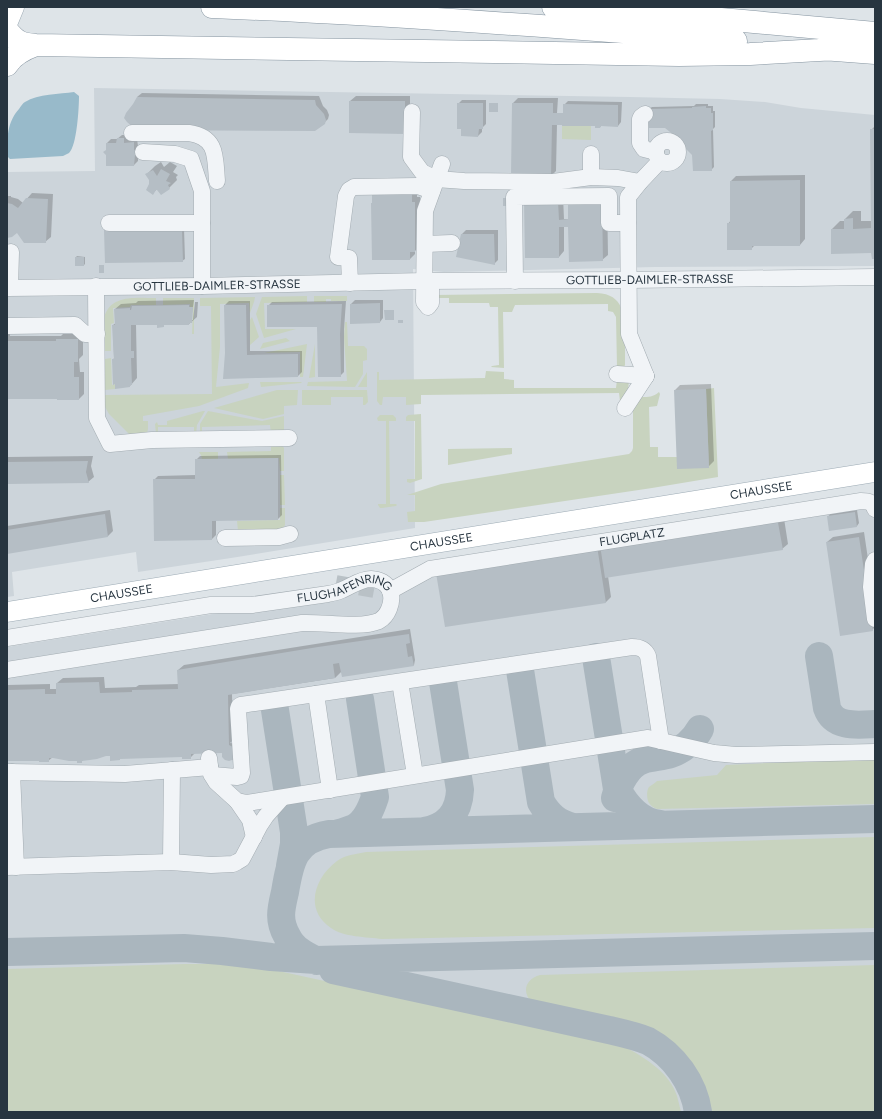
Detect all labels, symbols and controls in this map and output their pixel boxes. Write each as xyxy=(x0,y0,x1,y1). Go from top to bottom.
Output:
street label: GOTTLIEB-DAIMLER-STRASSE xyxy=(566,272,734,287)
street label: GOTTLIEB-DAIMLER-STRASSE xyxy=(133,277,301,294)
street label: CHAUSSEE xyxy=(729,478,794,502)
street label: FLUGPLATZ xyxy=(598,525,666,549)
street label: CHAUSSEE xyxy=(409,530,474,554)
street label: FLUGHAFENRING xyxy=(296,572,395,605)
street label: CHAUSSEE xyxy=(89,582,154,605)

